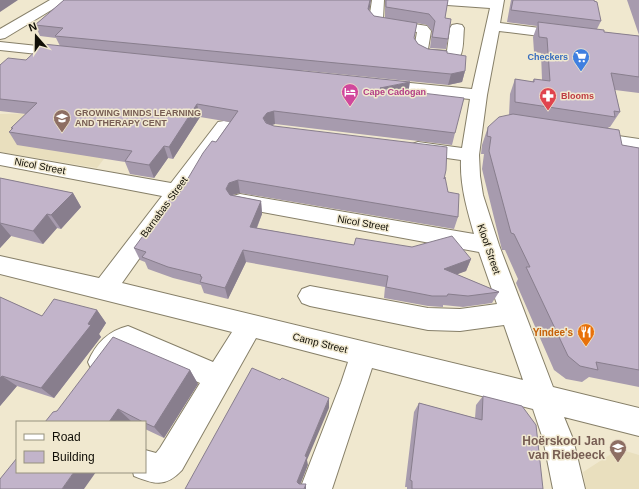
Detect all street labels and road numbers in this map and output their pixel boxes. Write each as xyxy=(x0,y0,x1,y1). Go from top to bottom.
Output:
street label: Nicol Street xyxy=(14,156,67,176)
street label: Barnabas Street xyxy=(138,174,190,239)
street label: Nicol Street xyxy=(337,213,390,233)
street label: Kloof Street xyxy=(475,223,503,276)
street label: Camp Street xyxy=(291,331,349,355)

